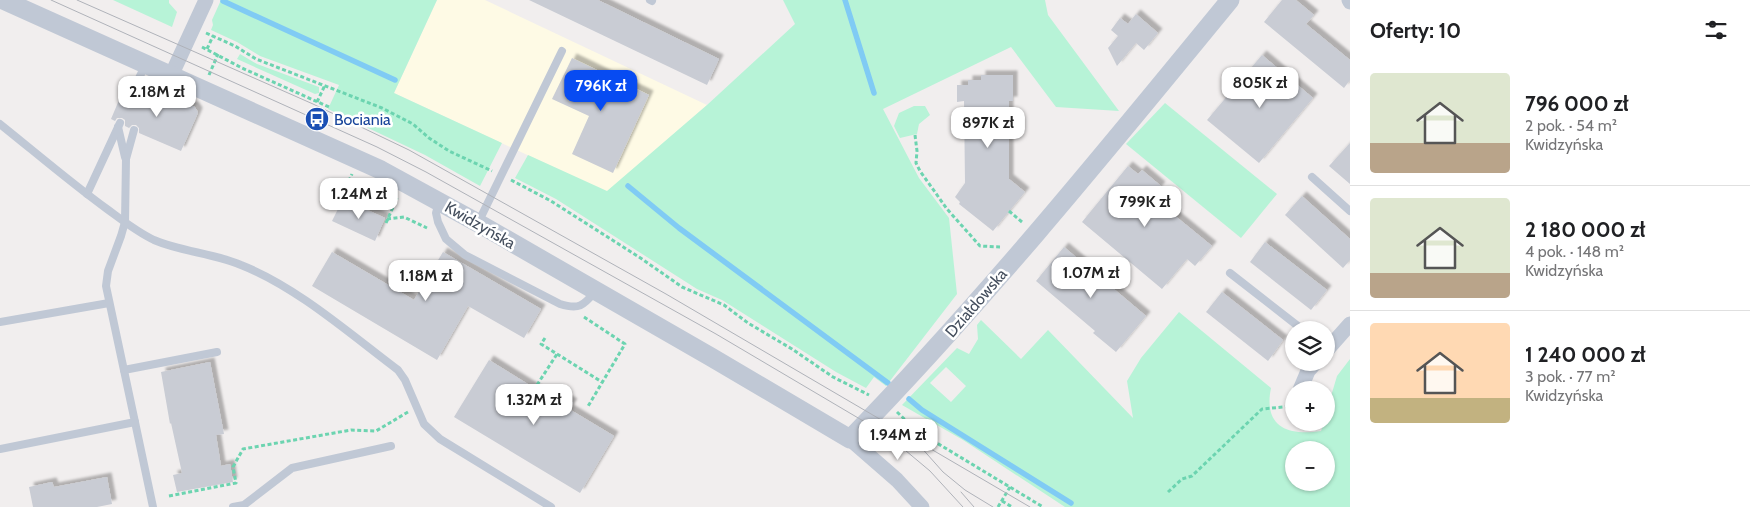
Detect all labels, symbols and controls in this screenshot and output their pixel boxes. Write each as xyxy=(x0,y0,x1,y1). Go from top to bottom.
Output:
icon: filters xyxy=(1702,16,1730,44)
text: Oferty: 10 xyxy=(1370,18,1461,43)
pin: 805K zł xyxy=(1214,66,1306,109)
pin: 796K zł xyxy=(555,70,647,112)
text: 805K zł xyxy=(1233,73,1287,92)
pin: 2.18M zł xyxy=(105,76,209,118)
text: 796K zł xyxy=(575,76,627,95)
text: 2.18M zł xyxy=(129,82,185,101)
text: 796 000 zł xyxy=(1525,91,1629,116)
icon: home xyxy=(1410,93,1470,153)
bus stop icon: Bociania xyxy=(304,106,330,132)
pin: 897K zł xyxy=(942,106,1034,149)
place label: Bociania xyxy=(334,110,391,129)
text: 897K zł xyxy=(962,113,1014,132)
text: 2 pok. · 54 m² xyxy=(1525,116,1617,135)
text: Kwidzyńska xyxy=(1525,135,1603,154)
pin: 1.24M zł xyxy=(307,178,411,220)
text: 1.24M zł xyxy=(331,184,387,203)
pin: 799K zł xyxy=(1099,186,1191,228)
text: 799K zł xyxy=(1119,192,1171,211)
street label: Kwidzyńska xyxy=(441,197,519,253)
text: 2 180 000 zł xyxy=(1525,217,1645,242)
icon: home xyxy=(1410,218,1470,278)
text: 4 pok. · 148 m² xyxy=(1525,242,1624,261)
pin: 1.07M zł xyxy=(1039,256,1143,299)
pin: 1.18M zł xyxy=(374,260,478,302)
text: Kwidzyńska xyxy=(1525,261,1603,280)
text: 1.07M zł xyxy=(1062,263,1120,282)
street label: Działdowska xyxy=(941,265,1011,341)
text: 1.18M zł xyxy=(399,266,453,285)
map controls xyxy=(1285,321,1335,491)
button: layers xyxy=(1285,321,1335,371)
text: 1 240 000 zł xyxy=(1525,342,1646,367)
icon: home xyxy=(1410,343,1470,403)
text: 3 pok. · 77 m² xyxy=(1525,367,1616,386)
button: + xyxy=(1285,381,1335,431)
pin: 1.32M zł xyxy=(482,384,586,426)
text: Kwidzyńska xyxy=(1525,386,1603,405)
text: 1.32M zł xyxy=(506,390,562,409)
pin: 1.94M zł xyxy=(846,418,950,461)
text: 1.94M zł xyxy=(870,425,926,444)
button: − xyxy=(1285,441,1335,491)

